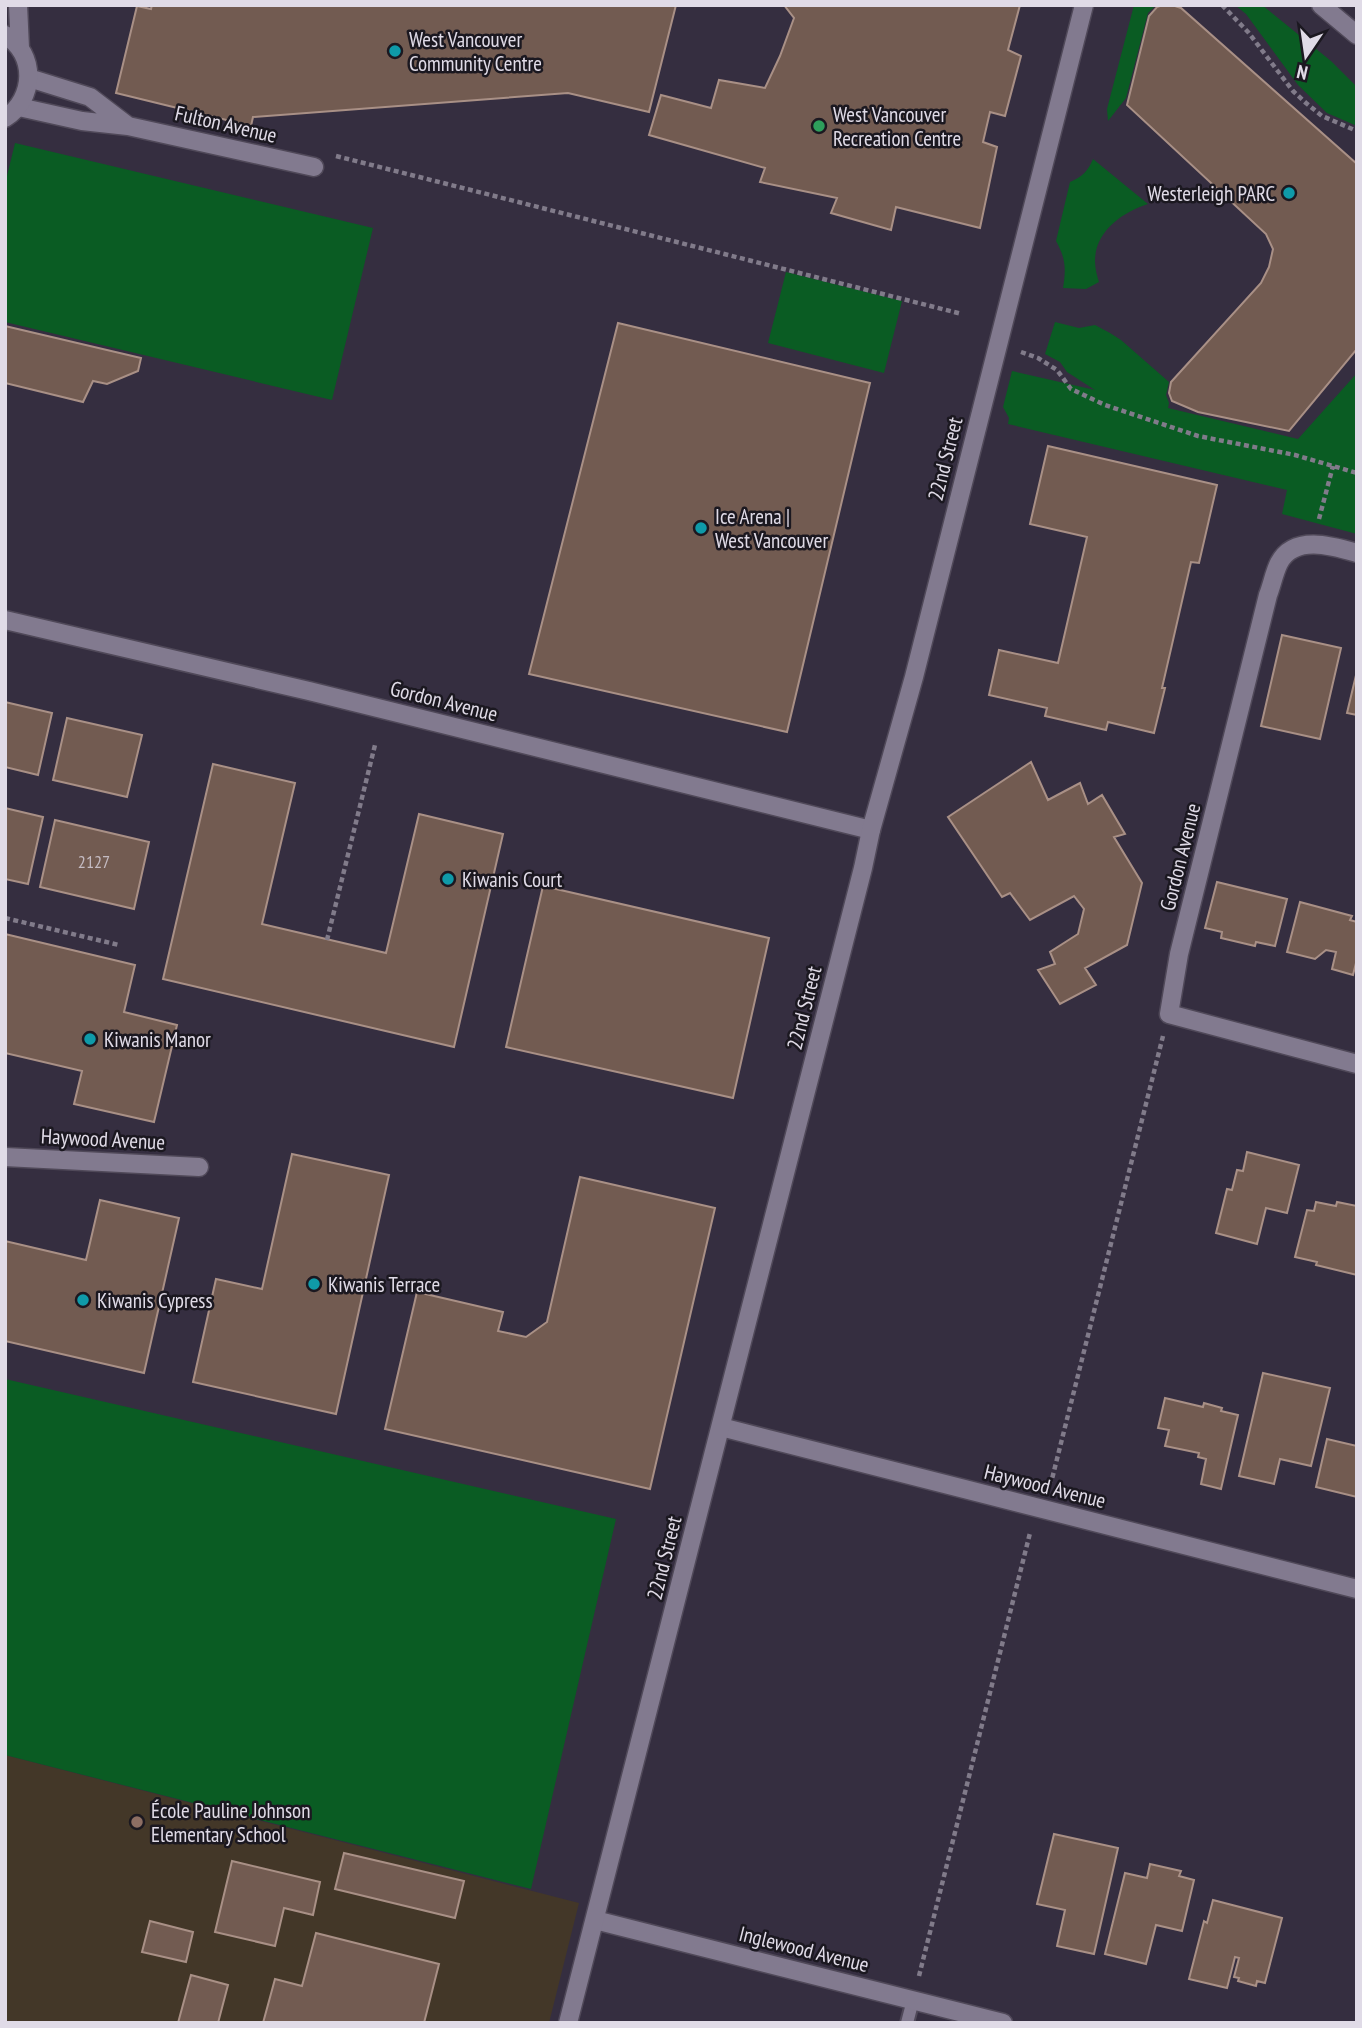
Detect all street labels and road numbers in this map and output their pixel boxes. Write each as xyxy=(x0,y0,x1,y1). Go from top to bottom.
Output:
street label: Fulton Avenue xyxy=(173,99,279,149)
street label: 22nd Street xyxy=(922,414,968,504)
street label: Gordon Avenue xyxy=(388,675,500,727)
street label: Gordon Avenue xyxy=(1154,801,1206,913)
street label: 22nd Street xyxy=(781,963,827,1053)
street label: Haywood Avenue xyxy=(40,1122,166,1156)
street label: Haywood Avenue xyxy=(981,1458,1109,1514)
street label: 22nd Street xyxy=(641,1513,687,1603)
street label: Inglewood Avenue xyxy=(736,1920,872,1978)

